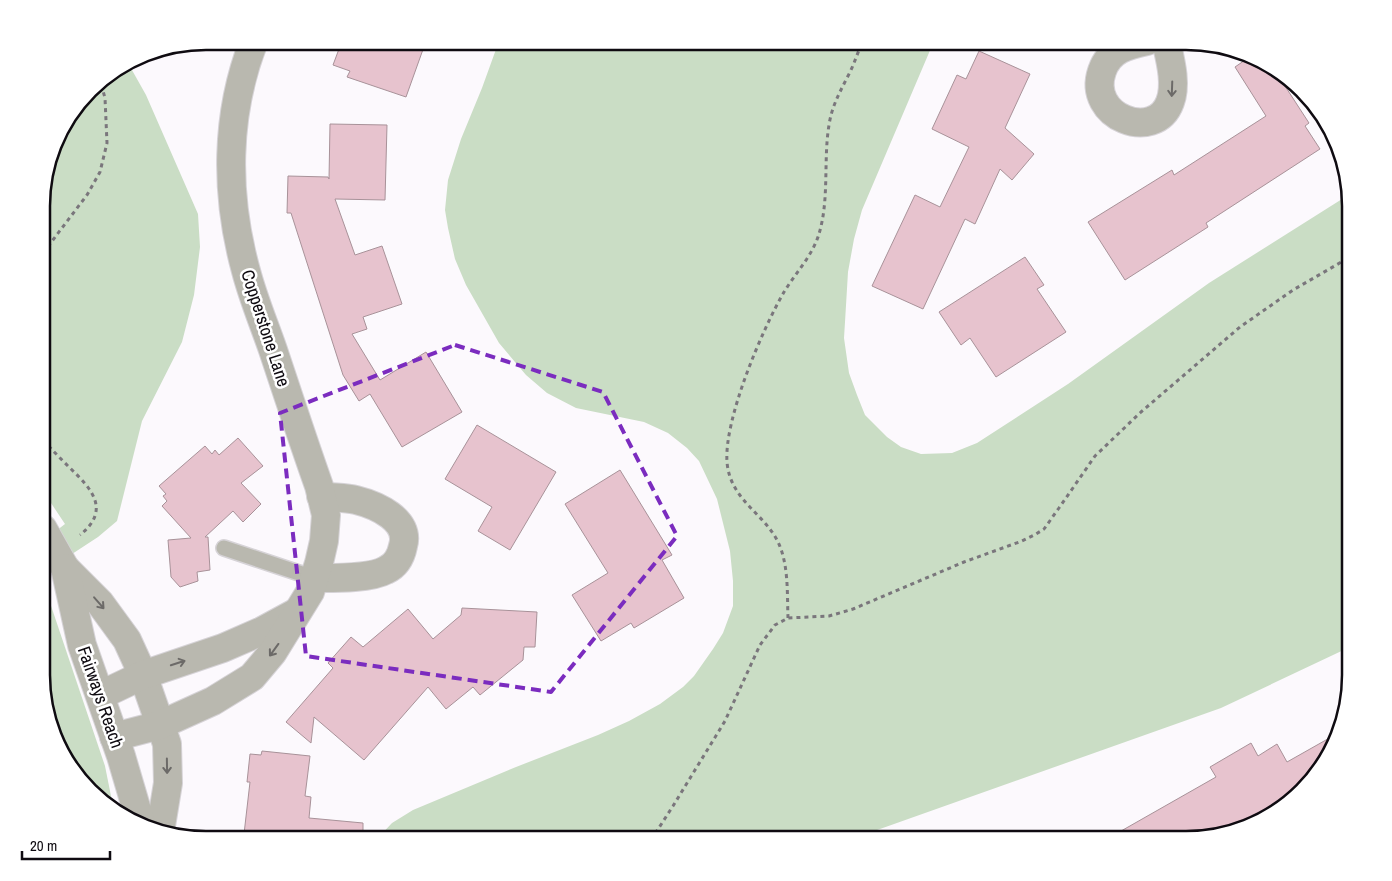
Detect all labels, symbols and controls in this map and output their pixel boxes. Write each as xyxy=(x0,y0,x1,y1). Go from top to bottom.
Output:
one-way arrow xyxy=(1167,81,1176,97)
street label: Copperstone Lane xyxy=(235,266,297,390)
one-way arrow xyxy=(93,597,105,610)
street label: Fairways Reach xyxy=(72,643,130,751)
one-way arrow xyxy=(269,643,279,657)
one-way arrow xyxy=(170,658,186,668)
one-way arrow xyxy=(162,758,172,774)
scale bar xyxy=(22,828,110,860)
text: 20 m xyxy=(30,835,57,856)

